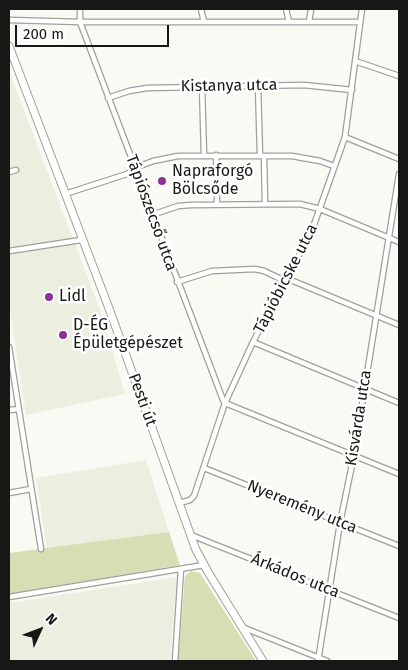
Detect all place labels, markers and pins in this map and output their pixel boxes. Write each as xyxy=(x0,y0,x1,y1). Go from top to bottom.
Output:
place label: Napraforgó Bölcsőde xyxy=(172,162,253,200)
marker: Napraforgó Bölcsőde xyxy=(156,175,168,187)
place label: Lidl xyxy=(59,287,86,307)
marker: Lidl xyxy=(43,291,55,303)
place label: D-ÉG Épületgépészet xyxy=(73,316,183,354)
marker: D-ÉG Épületgépészet xyxy=(57,329,69,341)

